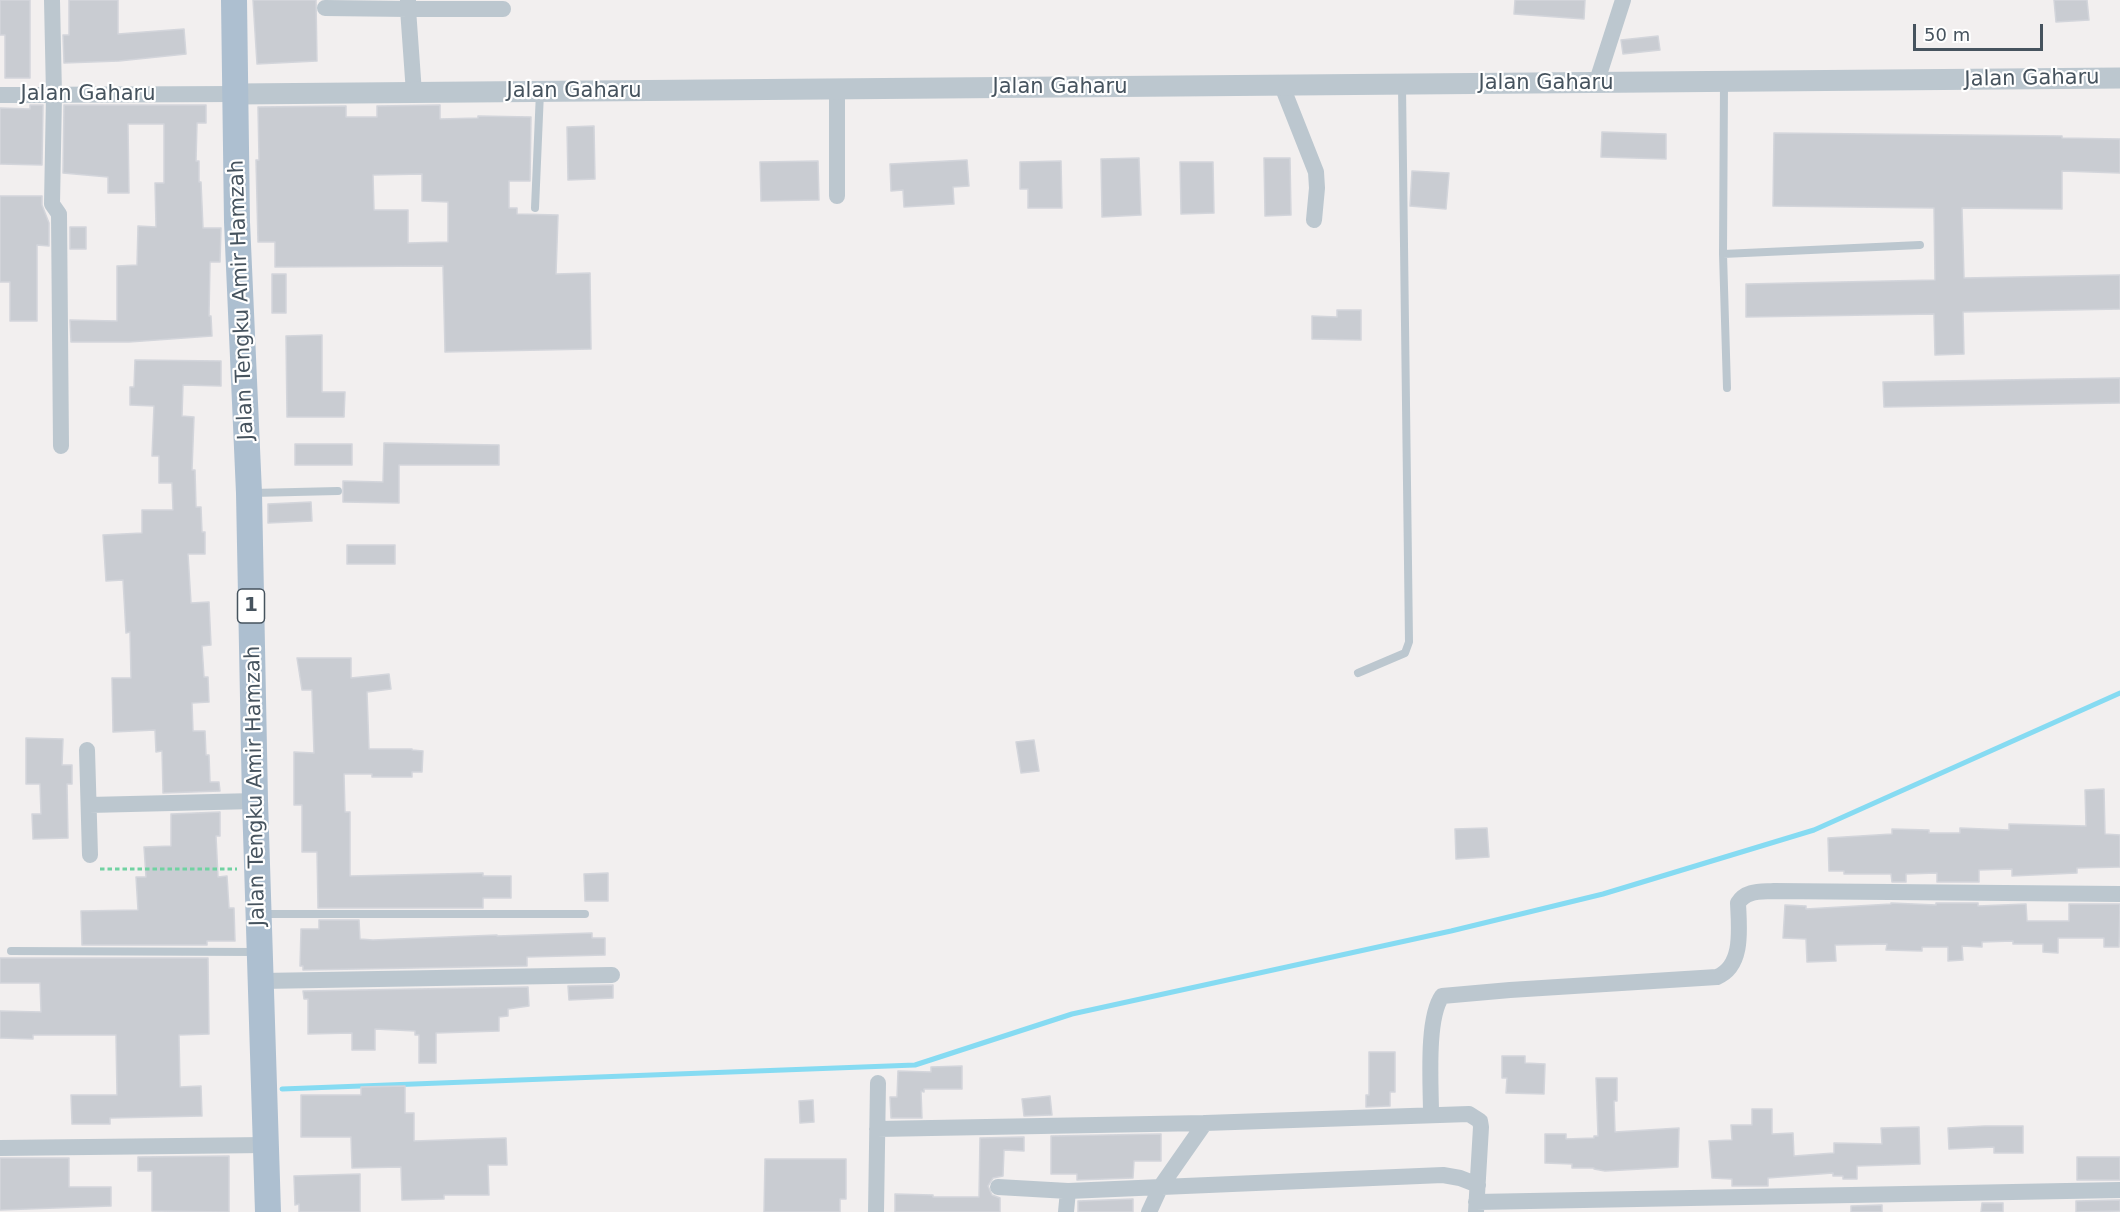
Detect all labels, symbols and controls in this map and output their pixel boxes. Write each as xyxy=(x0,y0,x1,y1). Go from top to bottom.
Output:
scale bar xyxy=(1916,12,2046,50)
text: 50 m xyxy=(1924,24,1970,45)
street label: Jalan Gaharu xyxy=(1964,65,2100,93)
street label: Jalan Gaharu xyxy=(1478,71,1614,97)
street label: Jalan Gaharu xyxy=(992,75,1128,101)
street label: Jalan Gaharu xyxy=(506,79,642,105)
street label: Jalan Gaharu xyxy=(20,82,156,108)
street label: Jalan Tengku Amir Hamzah xyxy=(225,159,259,441)
road number: 1 xyxy=(238,589,264,623)
street label: Jalan Tengku Amir Hamzah xyxy=(241,646,271,926)

